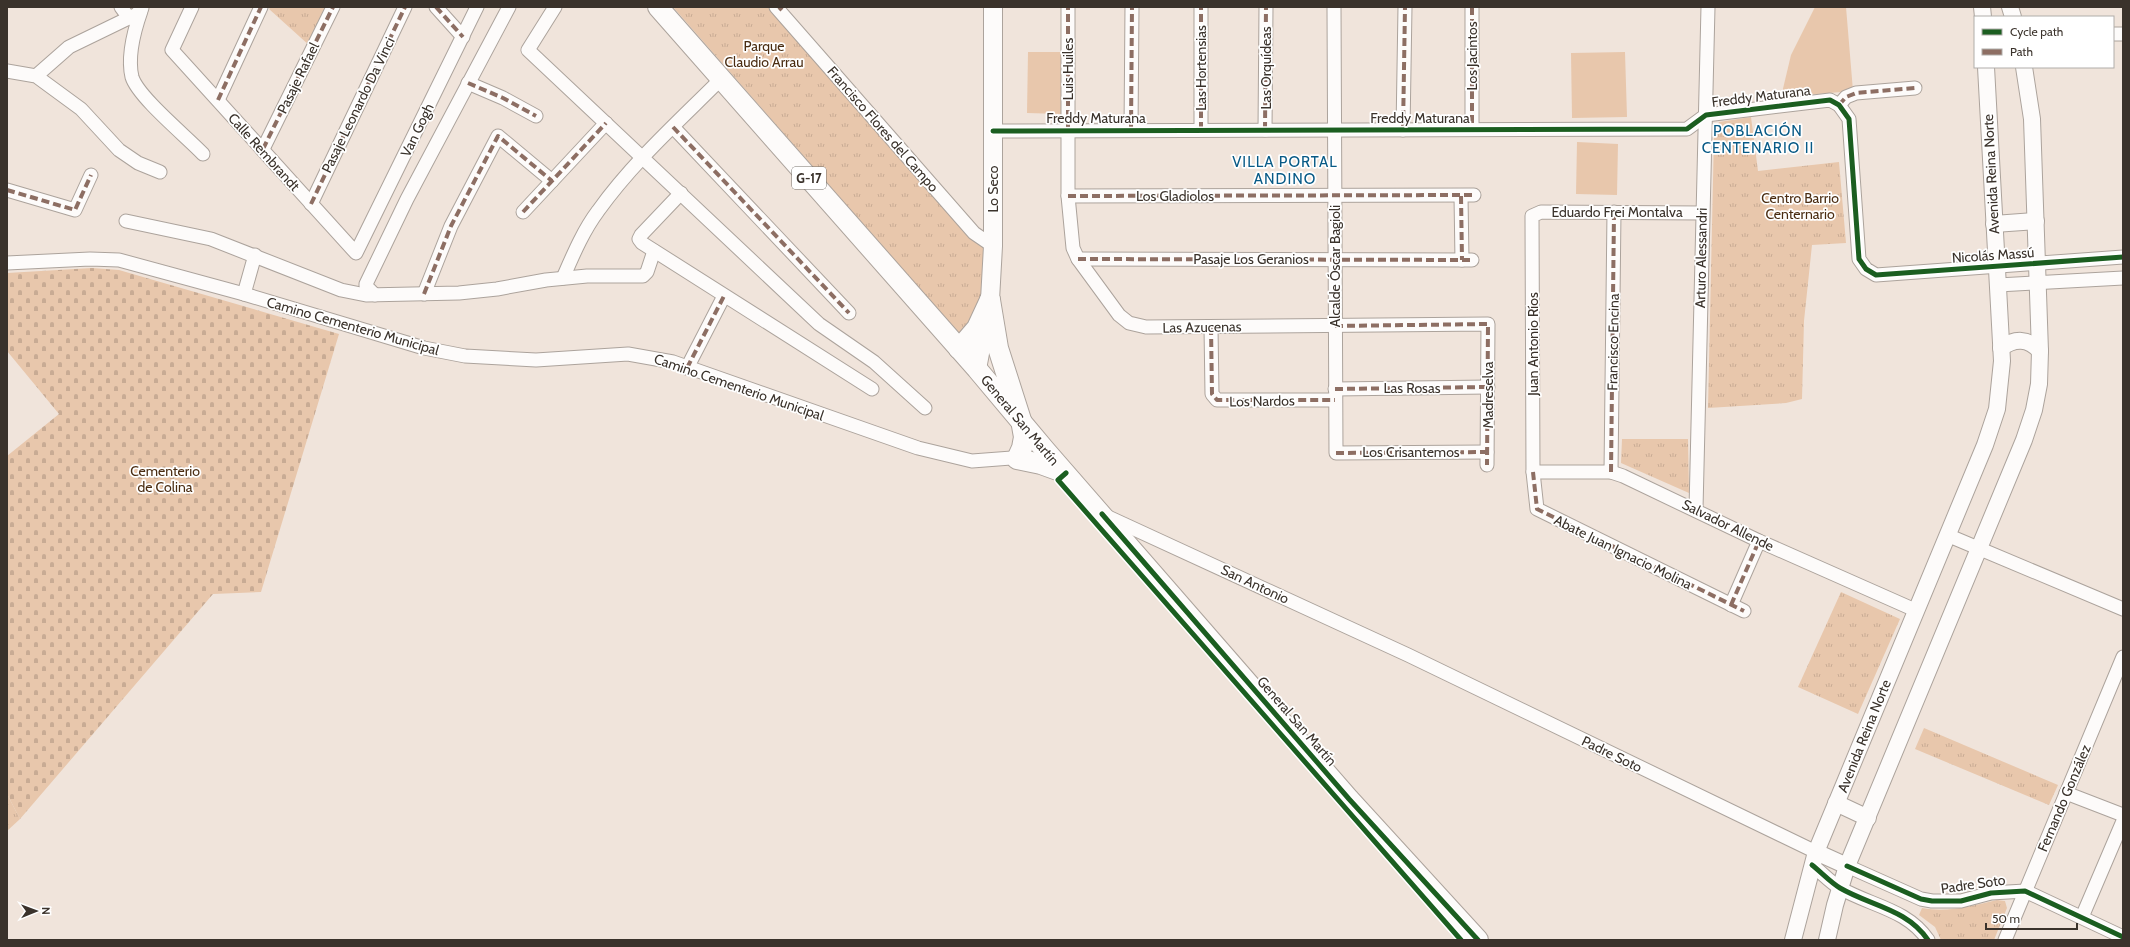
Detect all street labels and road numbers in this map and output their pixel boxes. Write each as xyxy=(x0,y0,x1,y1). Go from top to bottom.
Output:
street label: Los Jacintos xyxy=(1463,21,1481,90)
street label: Las Hortensias xyxy=(1192,25,1210,111)
street label: Las Orquídeas xyxy=(1257,26,1275,110)
street label: Pasaje Leonardo Da Vinci xyxy=(317,34,399,176)
street label: Luis Huiles xyxy=(1059,38,1077,100)
street label: Pasaje Rafael xyxy=(273,39,323,117)
street label: Francisco Flores del Campo xyxy=(823,62,943,196)
street label: Freddy Maturana xyxy=(1711,81,1812,111)
street label: Van Gogh xyxy=(396,100,438,160)
street label: Calle Rembrandt xyxy=(224,109,304,195)
street label: Freddy Maturana xyxy=(1046,109,1146,127)
street label: Freddy Maturana xyxy=(1370,109,1470,127)
street label: Avenida Reina Norte xyxy=(1979,114,2003,234)
street label: Lo Seco xyxy=(984,165,1002,213)
road number: G-17 xyxy=(792,167,826,189)
street label: Los Gladiolos xyxy=(1136,187,1214,205)
street label: Eduardo Frei Montalva xyxy=(1551,203,1683,221)
street label: Alcalde Óscar Bagioli xyxy=(1326,205,1344,327)
street label: Arturo Alessandri xyxy=(1691,208,1711,308)
street label: Nicolás Massú xyxy=(1951,243,2035,267)
street label: Pasaje Los Geranios xyxy=(1193,250,1309,268)
street label: Juan Antonio Ríos xyxy=(1524,292,1542,397)
street label: Camino Cementerio Municipal xyxy=(265,293,442,359)
street label: Francisco Encina xyxy=(1603,293,1623,391)
street label: Las Azucenas xyxy=(1162,317,1242,337)
street label: Camino Cementerio Municipal xyxy=(652,349,827,425)
street label: Madreselva xyxy=(1479,361,1497,428)
street label: General San Martín xyxy=(977,371,1063,469)
street label: Las Rosas xyxy=(1384,379,1441,397)
street label: Los Nardos xyxy=(1229,391,1295,411)
street label: Los Crisantemos xyxy=(1362,443,1460,461)
street label: Salvador Allende xyxy=(1679,495,1777,555)
street label: Abate Juan Ignacio Molina xyxy=(1551,511,1695,593)
street label: San Antonio xyxy=(1218,560,1292,608)
street label: General San Martín xyxy=(1253,673,1341,770)
street label: Avenida Reina Norte xyxy=(1833,677,1895,795)
street label: Padre Soto xyxy=(1579,732,1645,776)
street label: Fernando González xyxy=(2033,741,2095,854)
street label: Padre Soto xyxy=(1940,871,2007,897)

